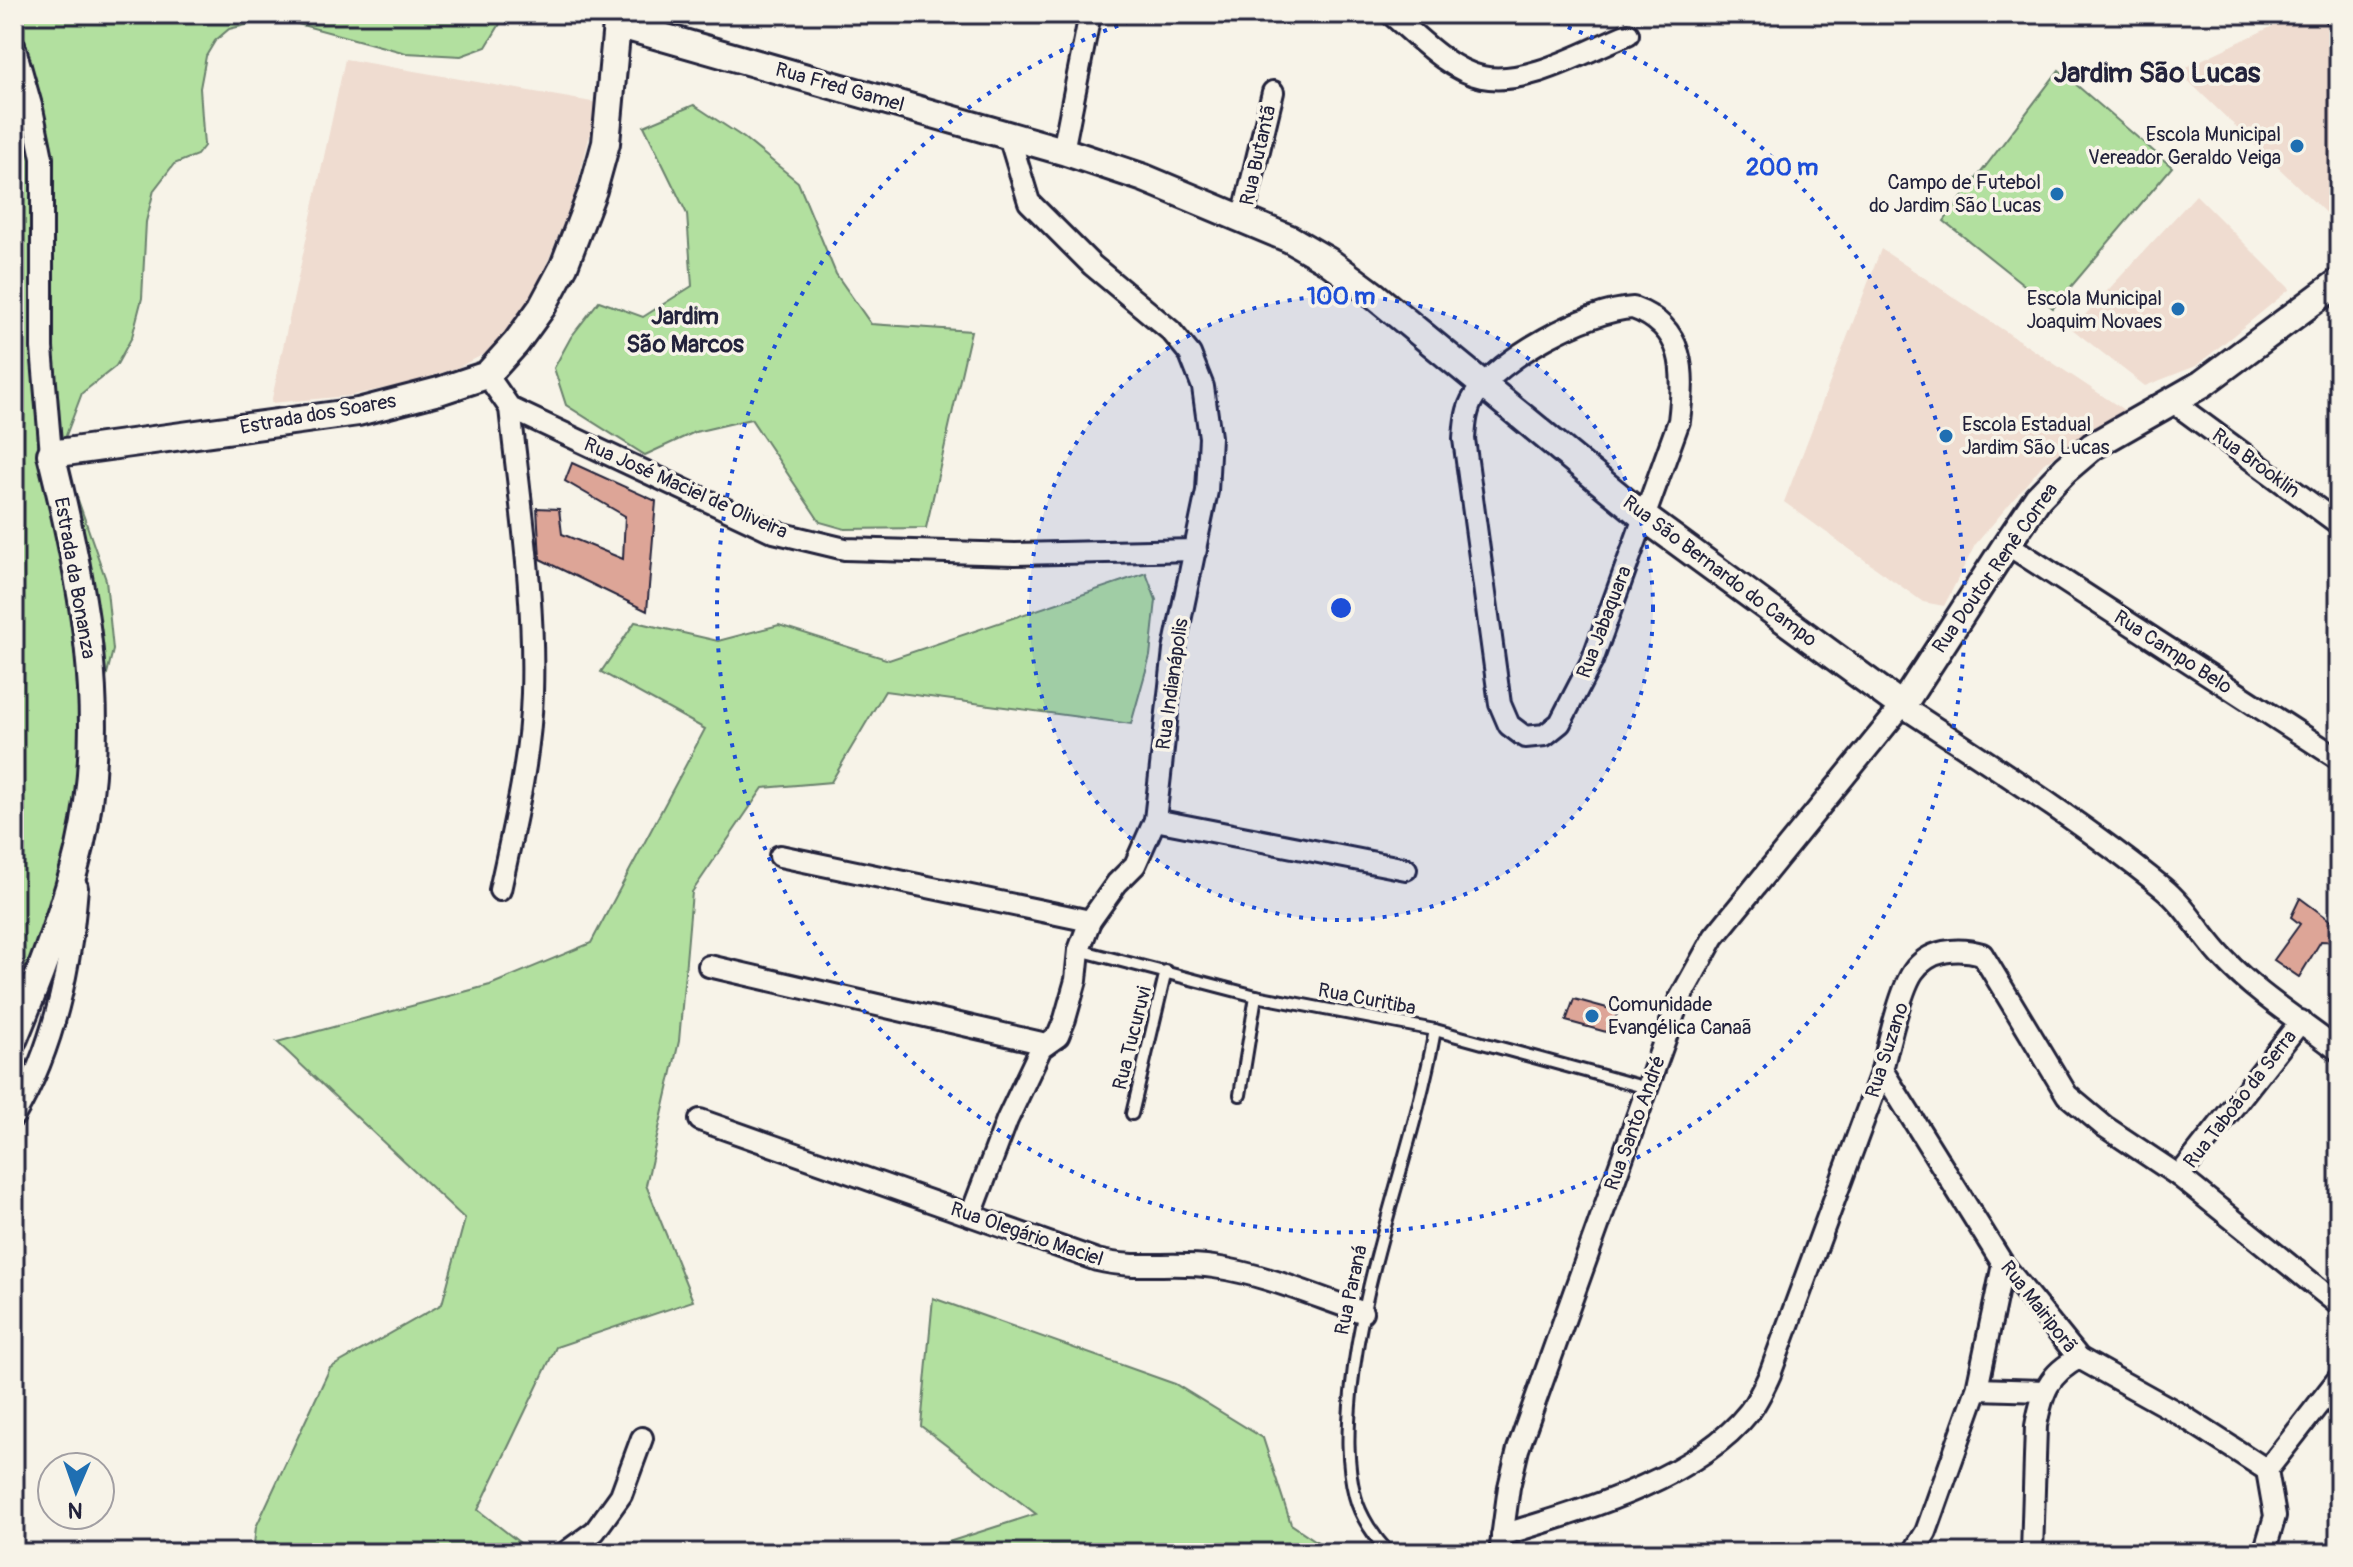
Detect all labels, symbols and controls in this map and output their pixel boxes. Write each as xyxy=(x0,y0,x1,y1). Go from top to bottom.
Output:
district label: Jardim São Lucas xyxy=(2054,56,2261,91)
street label: Rua Fred Gamel xyxy=(773,57,907,117)
street label: Rua Butantã xyxy=(1234,102,1282,208)
place label: Escola Municipal Vereador Geraldo Veiga xyxy=(2088,122,2281,170)
marker: Escola Municipal Vereador Geraldo Veiga xyxy=(2288,137,2306,155)
text: 200 m xyxy=(1746,153,1818,182)
place label: Campo de Futebol do Jardim São Lucas xyxy=(1869,170,2041,218)
marker: Campo de Futebol do Jardim São Lucas xyxy=(2048,185,2066,203)
text: 100 m xyxy=(1307,282,1375,311)
place label: Escola Municipal Joaquim Novaes xyxy=(2026,286,2162,334)
marker: Escola Municipal Joaquim Novaes xyxy=(2169,300,2187,318)
district label: Jardim São Marcos xyxy=(626,302,744,359)
street label: Estrada dos Soares xyxy=(238,388,398,440)
place label: Escola Estadual Jardim São Lucas xyxy=(1962,412,2109,460)
street label: Rua Brooklin xyxy=(2207,423,2305,503)
marker: Escola Estadual Jardim São Lucas xyxy=(1937,427,1955,445)
street label: Rua José Maciel de Oliveira xyxy=(580,432,792,544)
street label: Rua Doutor Renê Correa xyxy=(1927,478,2063,658)
street label: Rua São Bernardo do Campo xyxy=(1618,490,1822,652)
street label: Estrada da Bonanza xyxy=(48,495,102,661)
street label: Rua Jabaquara xyxy=(1571,562,1637,682)
centre of rings xyxy=(1327,594,1355,622)
street label: Rua Campo Belo xyxy=(2109,605,2237,700)
street label: Rua Indianápolis xyxy=(1150,617,1194,751)
street label: Rua Curitiba xyxy=(1316,977,1418,1021)
street label: Rua Tucuruvi xyxy=(1107,984,1157,1092)
place label: Comunidade Evangélica Canaã xyxy=(1608,992,1752,1040)
street label: Rua Suzano xyxy=(1860,999,1914,1101)
marker: Comunidade Evangélica Canaã xyxy=(1583,1007,1601,1025)
street label: Rua Taboão da Serra xyxy=(2178,1025,2302,1173)
street label: Rua Santo André xyxy=(1599,1052,1671,1194)
street label: Rua Olegário Maciel xyxy=(947,1196,1107,1272)
street label: Rua Paraná xyxy=(1329,1243,1373,1337)
street label: Rua Mairiporã xyxy=(1995,1256,2083,1358)
north arrow xyxy=(36,1451,116,1531)
text: N xyxy=(67,1496,83,1524)

